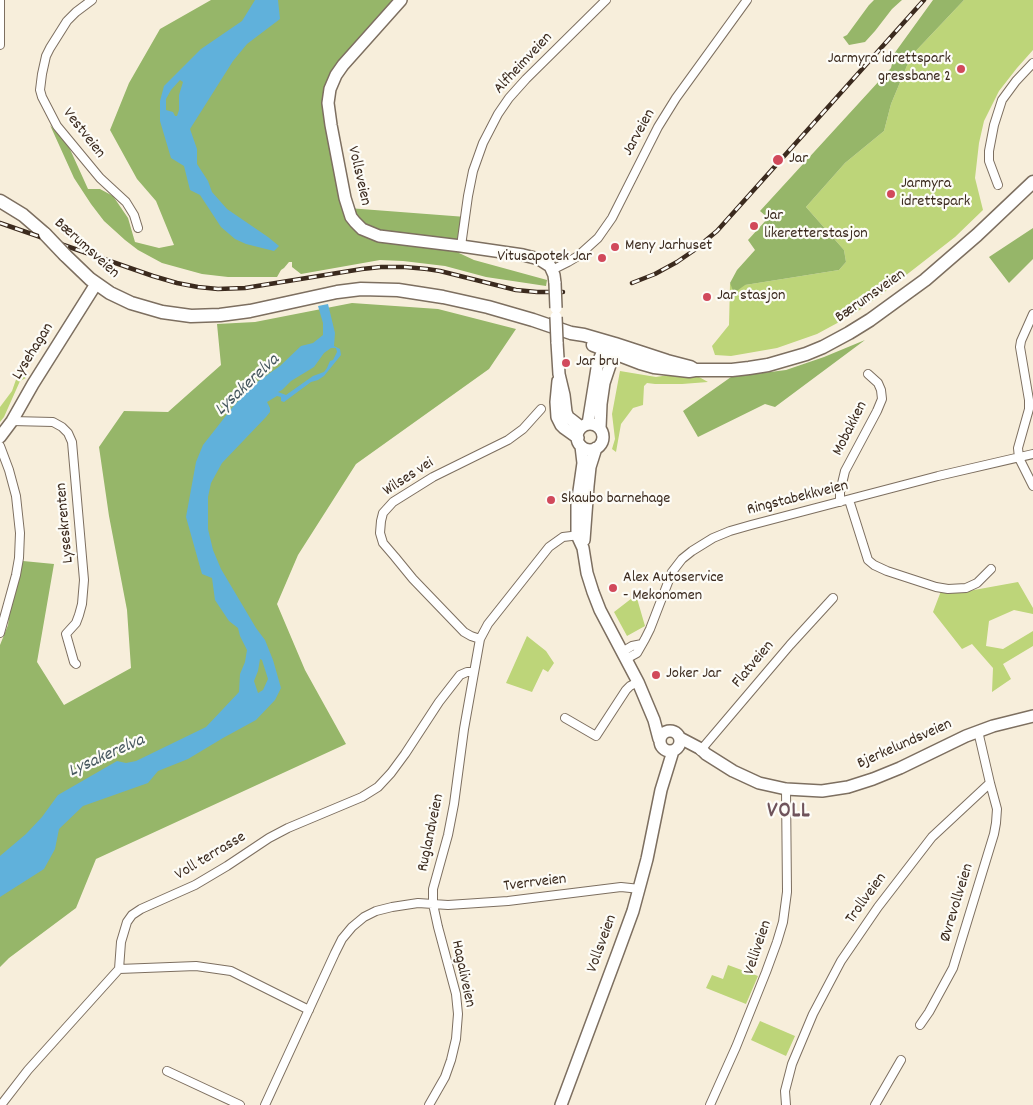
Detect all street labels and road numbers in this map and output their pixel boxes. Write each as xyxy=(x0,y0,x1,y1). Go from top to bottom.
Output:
street label: Alfheimveien xyxy=(491,29,557,99)
street label: Vestveien xyxy=(57,105,109,163)
street label: Jarveien xyxy=(619,106,661,160)
street label: Vollsveien xyxy=(342,144,374,208)
street label: Bærumsveien xyxy=(49,215,123,283)
street label: Bærumsveien xyxy=(832,266,910,328)
street label: Lysehagan xyxy=(9,320,59,384)
street label: Mobakken xyxy=(829,399,873,459)
street label: Wilses vei xyxy=(380,454,438,502)
street label: Ringstabekkveien xyxy=(746,477,850,521)
street label: Lyseskrenten xyxy=(53,482,79,564)
street label: Flatveien xyxy=(729,638,779,692)
street label: Bjerkelundsveien xyxy=(855,716,955,774)
street label: Ruglandveien xyxy=(414,792,450,874)
street label: Voll terrasse xyxy=(172,828,250,886)
street label: Øvrevollveien xyxy=(937,862,979,944)
street label: Trollveien xyxy=(842,870,892,928)
street label: Tverrveien xyxy=(503,871,567,897)
street label: Vollsveien xyxy=(584,912,622,976)
street label: Velliveien xyxy=(741,918,777,978)
street label: Hagaliveien xyxy=(446,939,478,1009)

